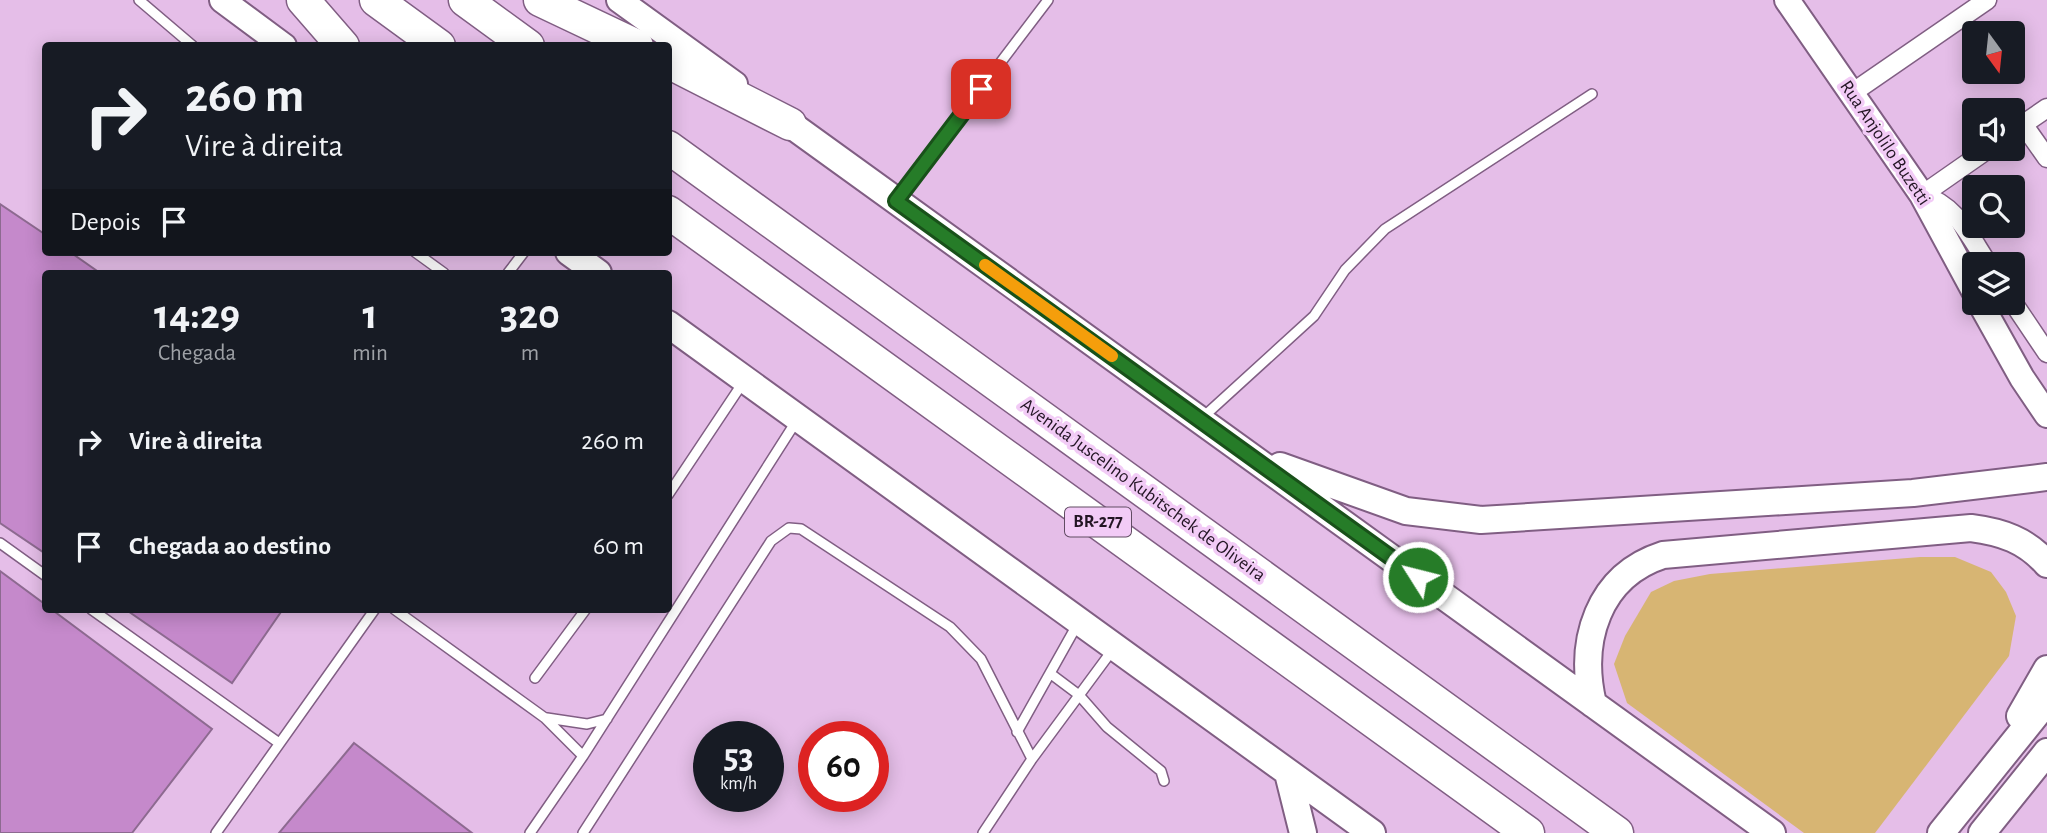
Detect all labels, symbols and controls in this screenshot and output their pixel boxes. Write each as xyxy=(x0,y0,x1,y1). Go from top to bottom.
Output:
north arrow xyxy=(1962,21,2025,84)
map controls xyxy=(1962,21,2025,315)
pin xyxy=(951,59,1011,119)
icon: right xyxy=(70,70,161,161)
icon: arrive xyxy=(962,70,1000,108)
text: 260 m xyxy=(185,72,304,121)
street label: Rua Anjolilo Buzetti xyxy=(1836,77,1934,209)
button: sound xyxy=(1962,98,2025,161)
text: Vire à direita xyxy=(185,130,343,162)
button: search xyxy=(1962,175,2025,238)
icon: arrive xyxy=(155,203,193,241)
text: Depois xyxy=(70,209,141,235)
button: layers xyxy=(1962,252,2025,315)
text: 14:29 xyxy=(154,294,240,336)
text: 1 xyxy=(363,294,378,336)
text: 320 xyxy=(500,294,560,336)
text: Chegada xyxy=(158,342,236,365)
text: min xyxy=(352,342,388,365)
text: m xyxy=(521,342,539,365)
street label: Avenida Juscelino Kubitschek de Oliveira xyxy=(1017,395,1269,585)
icon: right xyxy=(70,423,108,461)
text: Vire à direita xyxy=(129,428,263,454)
text: 260 m xyxy=(581,428,644,454)
road number: BR-277 xyxy=(1065,508,1131,536)
icon: arrive xyxy=(70,528,108,566)
text: Chegada ao destino xyxy=(129,533,331,559)
text: 60 m xyxy=(593,533,644,559)
position arrow xyxy=(1381,540,1455,614)
speed limit sign: 60 xyxy=(798,721,889,812)
text: 53 xyxy=(723,740,754,775)
text: km/h xyxy=(720,775,757,793)

